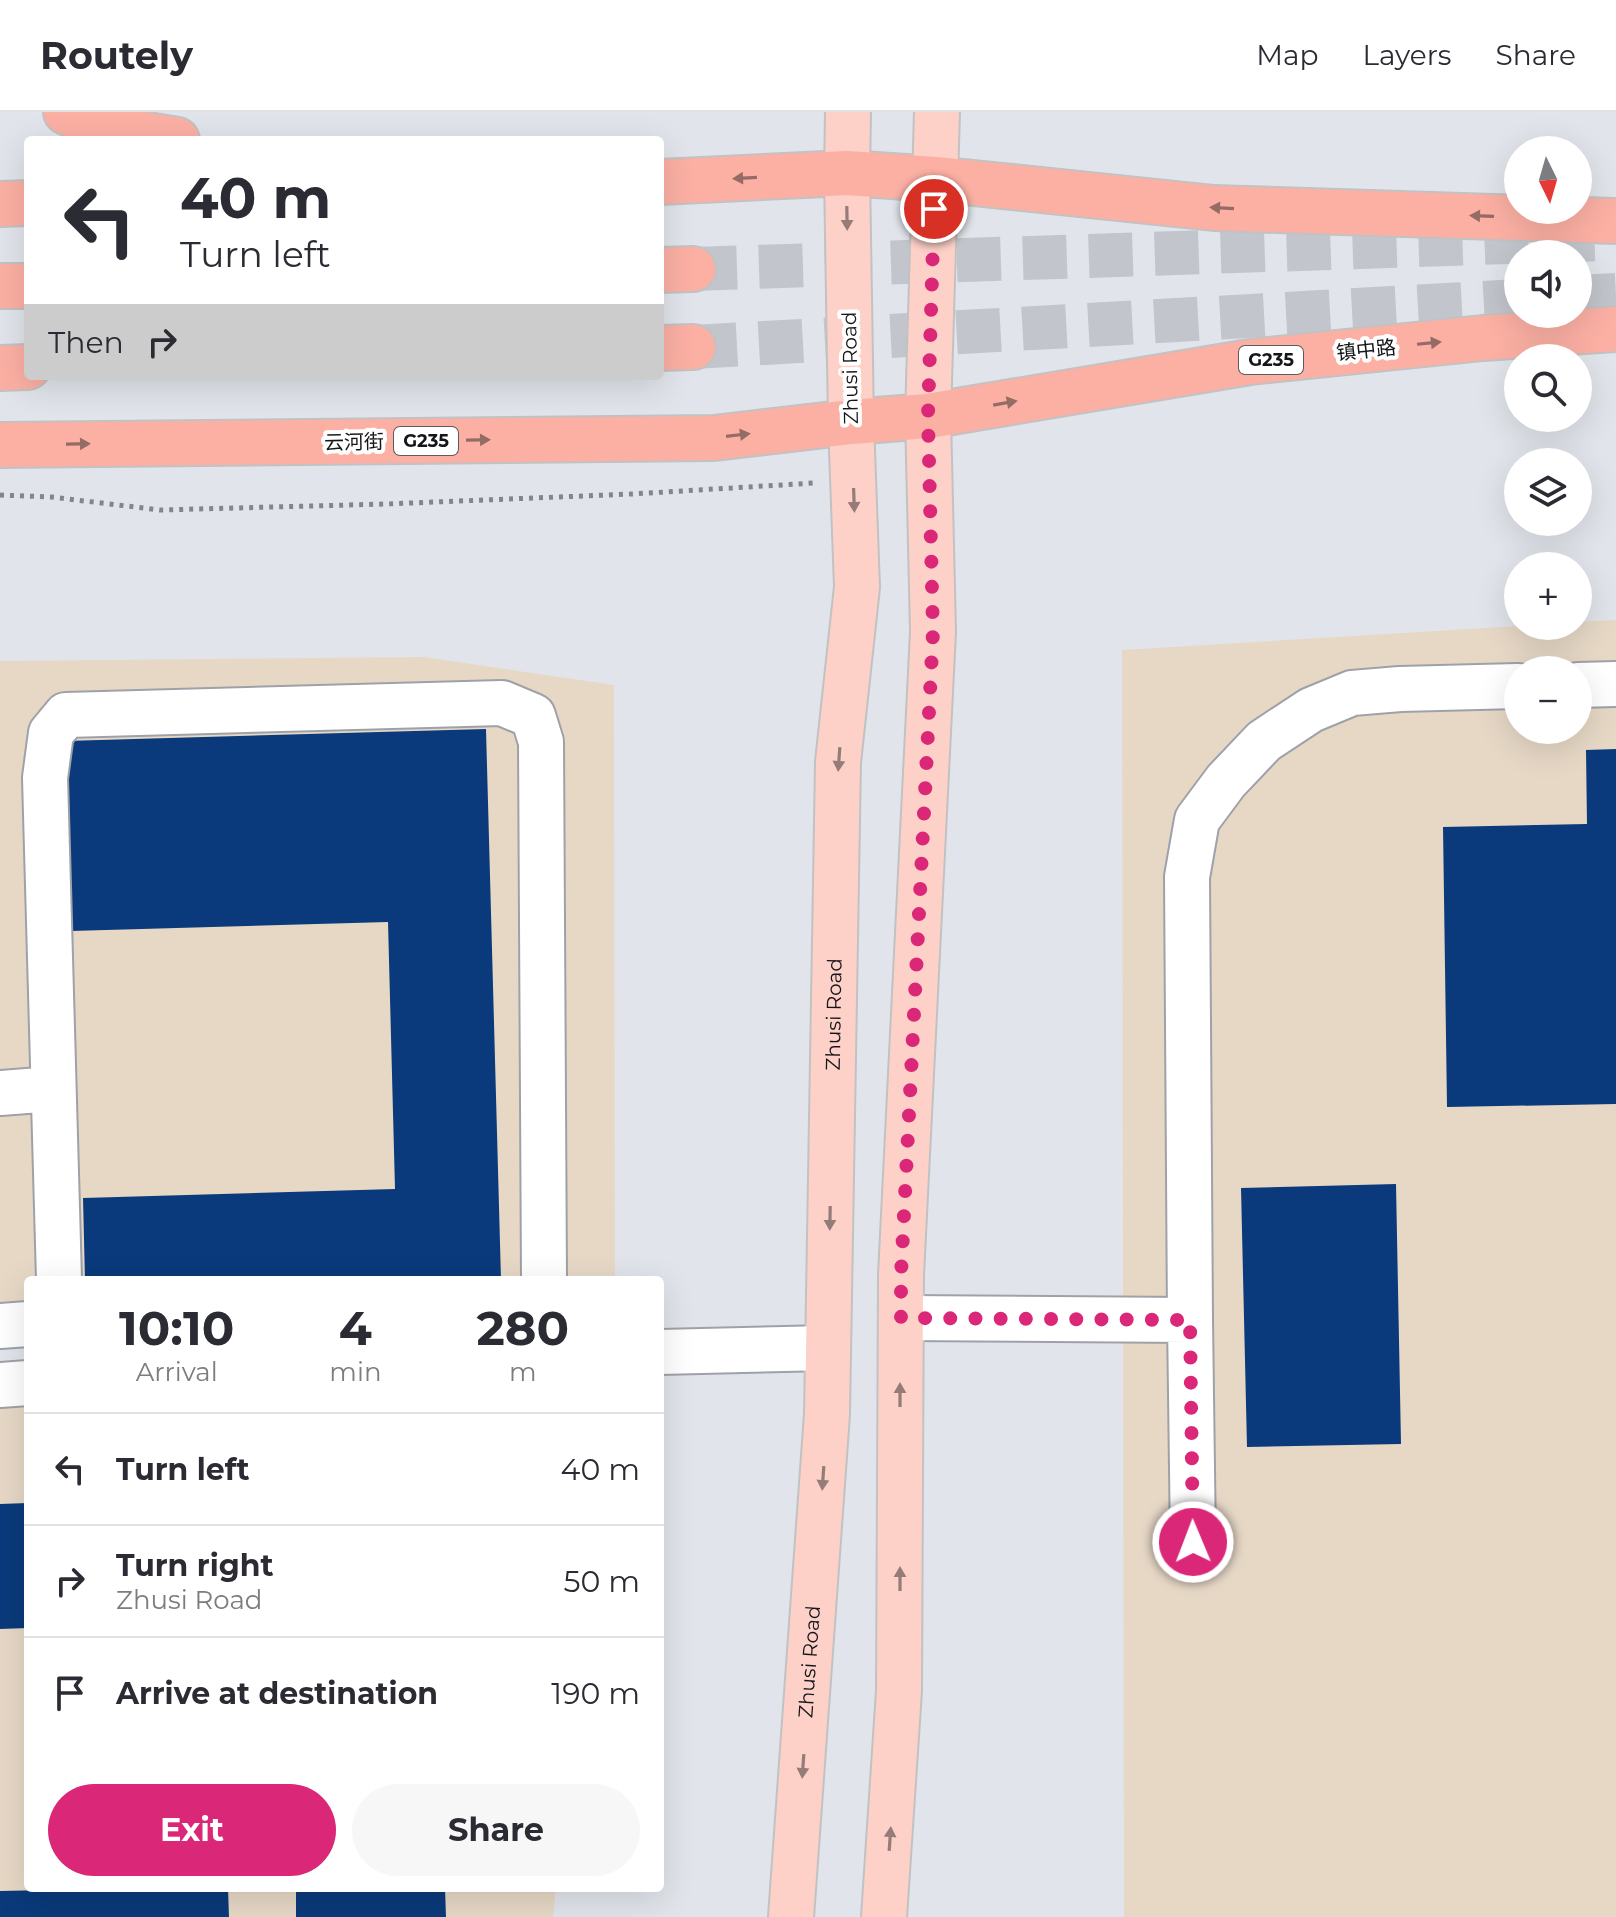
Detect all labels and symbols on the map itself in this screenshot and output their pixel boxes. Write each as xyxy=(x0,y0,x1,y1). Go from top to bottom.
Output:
north arrow xyxy=(1504,136,1592,224)
one-way arrow xyxy=(732,172,757,185)
pin xyxy=(900,175,968,243)
one-way arrow xyxy=(1209,202,1234,215)
one-way arrow xyxy=(841,206,854,231)
one-way arrow xyxy=(1469,210,1494,223)
street label: Zhusi Road xyxy=(837,311,863,425)
street label: 镇中路 xyxy=(1335,335,1397,365)
one-way arrow xyxy=(1417,337,1442,350)
road number: G235 xyxy=(1239,346,1303,374)
one-way arrow xyxy=(993,396,1018,409)
road number: G235 xyxy=(394,427,458,455)
street label: 云河街 xyxy=(324,429,384,455)
one-way arrow xyxy=(726,429,751,442)
one-way arrow xyxy=(466,434,491,447)
one-way arrow xyxy=(66,438,91,450)
one-way arrow xyxy=(847,488,860,513)
one-way arrow xyxy=(832,747,845,772)
street label: Zhusi Road xyxy=(821,958,847,1071)
one-way arrow xyxy=(824,1206,837,1231)
one-way arrow xyxy=(894,1382,907,1407)
one-way arrow xyxy=(816,1466,829,1491)
position arrow xyxy=(1151,1500,1235,1584)
one-way arrow xyxy=(894,1566,906,1591)
street label: Zhusi Road xyxy=(793,1605,825,1719)
one-way arrow xyxy=(796,1754,809,1779)
one-way arrow xyxy=(884,1826,897,1851)

